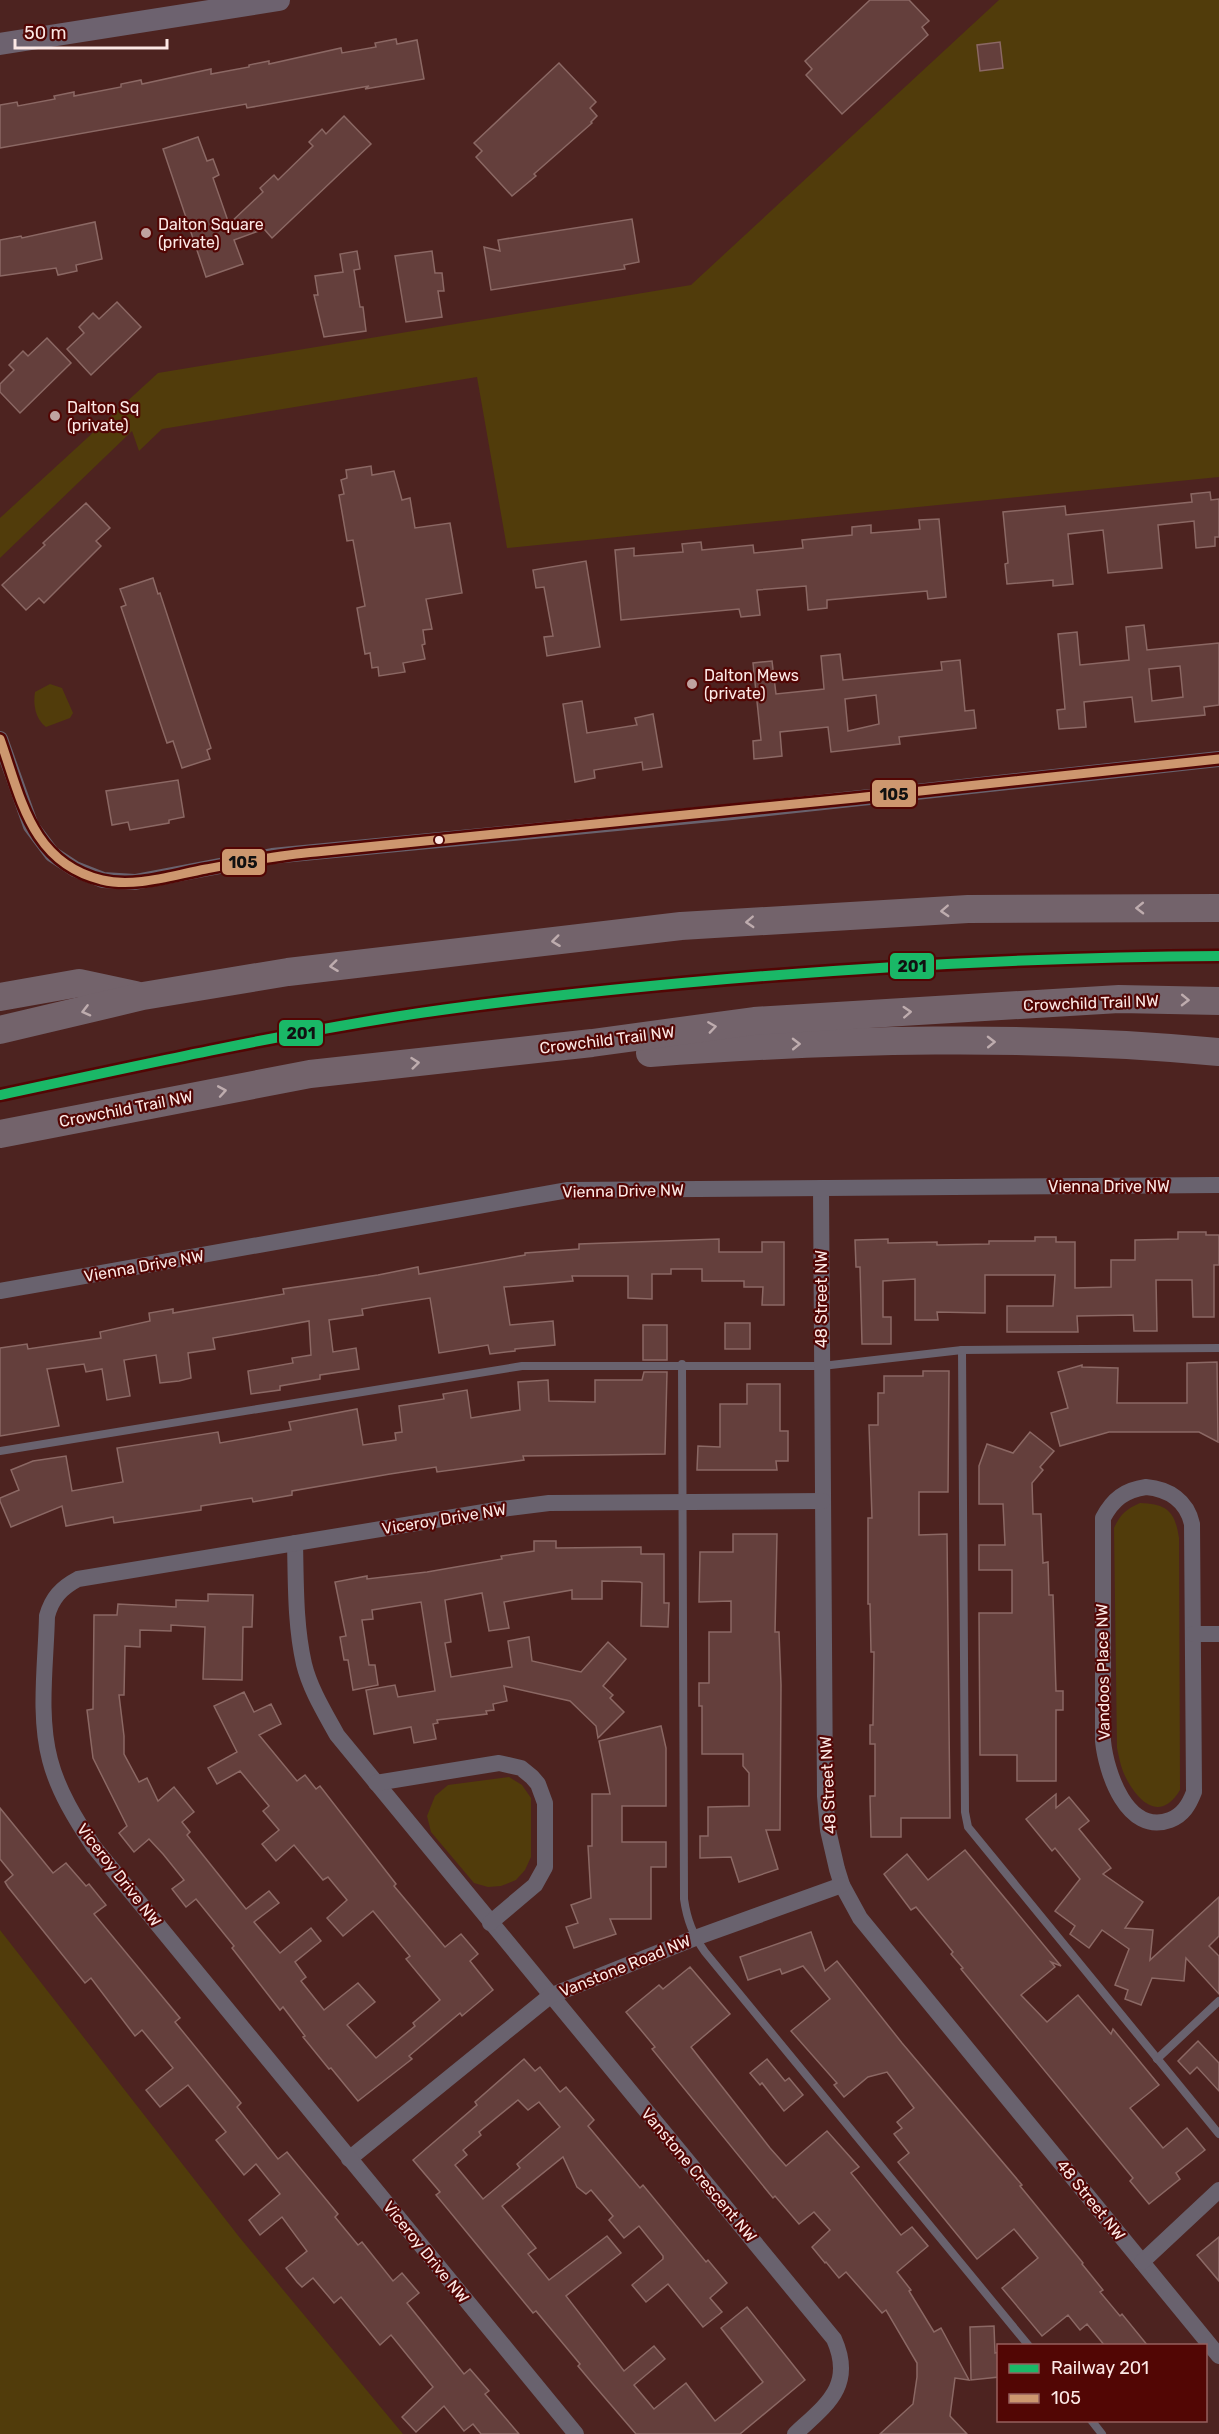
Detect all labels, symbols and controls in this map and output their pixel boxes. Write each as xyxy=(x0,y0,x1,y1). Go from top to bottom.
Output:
scale bar xyxy=(15,12,166,50)
text: 50 m xyxy=(24,22,67,44)
place label: Dalton Square (private) xyxy=(158,215,264,252)
marker: Dalton Square (private) xyxy=(139,226,153,240)
place label: Dalton Sq (private) xyxy=(67,398,139,435)
marker: Dalton Sq (private) xyxy=(48,409,62,423)
place label: Dalton Mews (private) xyxy=(704,666,799,703)
marker: Dalton Mews (private) xyxy=(685,677,699,691)
line badge: 105 xyxy=(871,779,917,808)
text: 105 xyxy=(879,785,909,804)
unlabelled marker xyxy=(433,834,445,846)
line badge: 105 xyxy=(221,848,266,876)
text: 105 xyxy=(228,853,258,872)
one-way arrow xyxy=(1135,902,1144,914)
one-way arrow xyxy=(940,904,949,917)
one-way arrow xyxy=(745,915,754,928)
one-way arrow xyxy=(551,934,560,946)
line badge: 201 xyxy=(889,952,935,980)
text: 201 xyxy=(897,957,927,976)
one-way arrow xyxy=(330,959,339,972)
street label: Crowchild Trail NW xyxy=(1023,991,1159,1015)
one-way arrow xyxy=(1181,994,1190,1007)
one-way arrow xyxy=(82,1003,92,1016)
one-way arrow xyxy=(902,1006,911,1019)
line badge: 201 xyxy=(278,1019,324,1047)
one-way arrow xyxy=(708,1021,717,1033)
street label: Crowchild Trail NW xyxy=(538,1022,676,1058)
text: 201 xyxy=(286,1024,316,1043)
one-way arrow xyxy=(986,1036,995,1048)
one-way arrow xyxy=(791,1038,800,1050)
one-way arrow xyxy=(411,1057,420,1069)
one-way arrow xyxy=(218,1085,227,1097)
street label: Crowchild Trail NW xyxy=(57,1087,195,1131)
street label: Vienna Drive NW xyxy=(1048,1177,1170,1196)
street label: Vienna Drive NW xyxy=(562,1180,684,1202)
street label: Vienna Drive NW xyxy=(82,1246,206,1286)
street label: 48 Street NW xyxy=(812,1250,831,1348)
street label: Viceroy Drive NW xyxy=(380,1500,508,1538)
street label: Vandoos Place NW xyxy=(1092,1603,1114,1741)
street label: 48 Street NW xyxy=(816,1735,840,1835)
street label: Viceroy Drive NW xyxy=(73,1820,165,1930)
street label: Vanstone Road NW xyxy=(557,1931,694,2001)
street label: Vanstone Crescent NW xyxy=(637,2104,761,2246)
street label: 48 Street NW xyxy=(1053,2156,1129,2244)
street label: Viceroy Drive NW xyxy=(379,2197,473,2307)
legend xyxy=(997,2344,1207,2422)
text: Railway 201 xyxy=(1051,2357,1149,2379)
text: 105 xyxy=(1051,2387,1081,2409)

